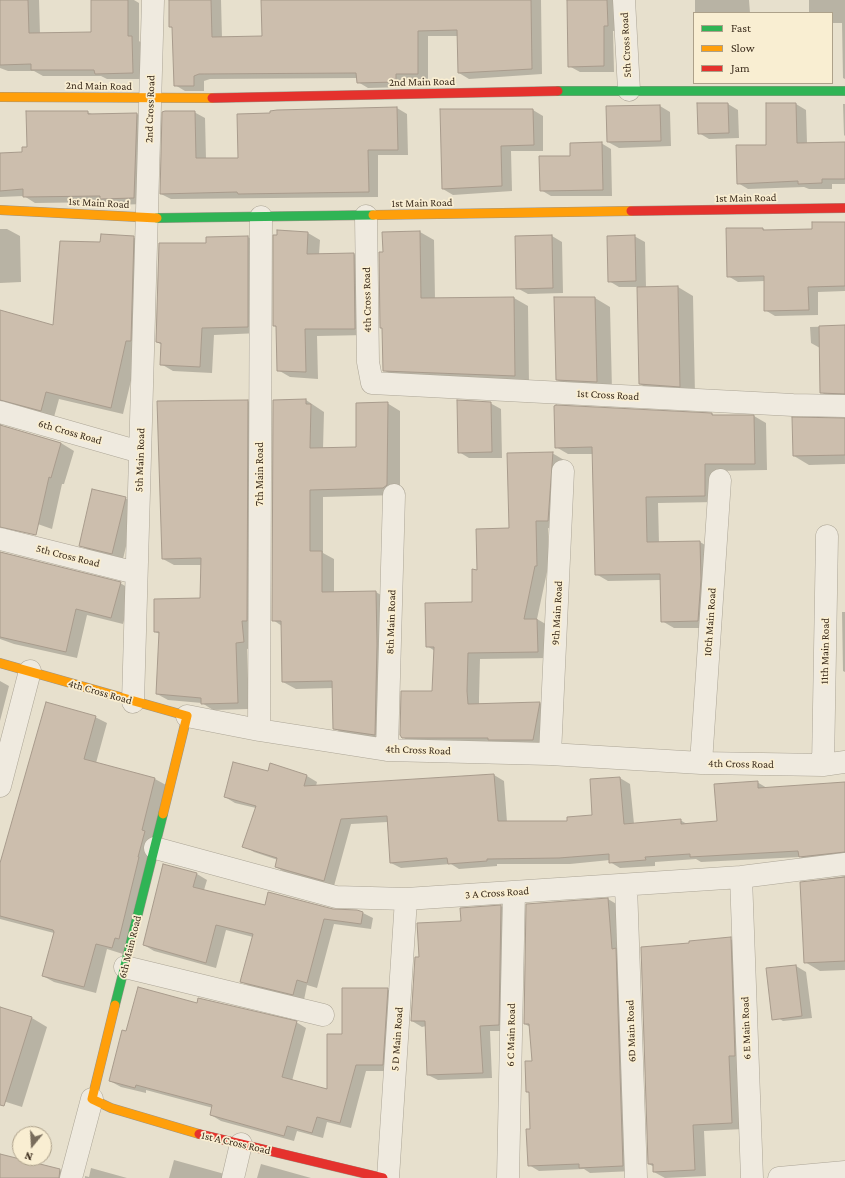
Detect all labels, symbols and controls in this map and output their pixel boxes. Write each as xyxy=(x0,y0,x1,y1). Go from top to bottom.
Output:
street label: 5th Cross Road xyxy=(618,12,634,78)
legend xyxy=(693,12,833,84)
text: Fast xyxy=(731,21,751,35)
text: Slow xyxy=(731,41,755,55)
text: Jam xyxy=(731,61,750,75)
street label: 2nd Cross Road xyxy=(142,75,158,143)
street label: 2nd Main Road xyxy=(389,75,455,89)
street label: 2nd Main Road xyxy=(66,79,132,93)
street label: 1st Main Road xyxy=(715,191,777,205)
street label: 1st Main Road xyxy=(68,195,130,211)
street label: 1st Main Road xyxy=(391,196,453,210)
street label: 4th Cross Road xyxy=(360,267,374,333)
street label: 1st Cross Road xyxy=(577,387,639,403)
street label: 6th Cross Road xyxy=(37,417,103,447)
street label: 5th Main Road xyxy=(132,428,148,492)
street label: 7th Main Road xyxy=(253,442,267,506)
street label: 5th Cross Road xyxy=(35,542,101,570)
street label: 9th Main Road xyxy=(549,580,565,646)
street label: 10th Main Road xyxy=(701,587,719,657)
street label: 8th Main Road xyxy=(383,589,399,655)
street label: 11th Main Road xyxy=(818,618,832,684)
street label: 4th Cross Road xyxy=(67,677,133,707)
street label: 4th Cross Road xyxy=(385,742,451,758)
street label: 4th Cross Road xyxy=(708,757,774,771)
street label: 3 A Cross Road xyxy=(465,884,529,902)
street label: 6th Main Road xyxy=(116,914,144,980)
street label: 6 E Main Road xyxy=(738,996,754,1060)
street label: 6D Main Road xyxy=(623,1000,639,1062)
street label: 6 C Main Road xyxy=(504,1003,518,1067)
street label: 5 D Main Road xyxy=(388,1007,406,1071)
north arrow xyxy=(12,1126,52,1166)
street label: 1st A Cross Road xyxy=(200,1129,272,1157)
text: N xyxy=(23,1150,34,1163)

